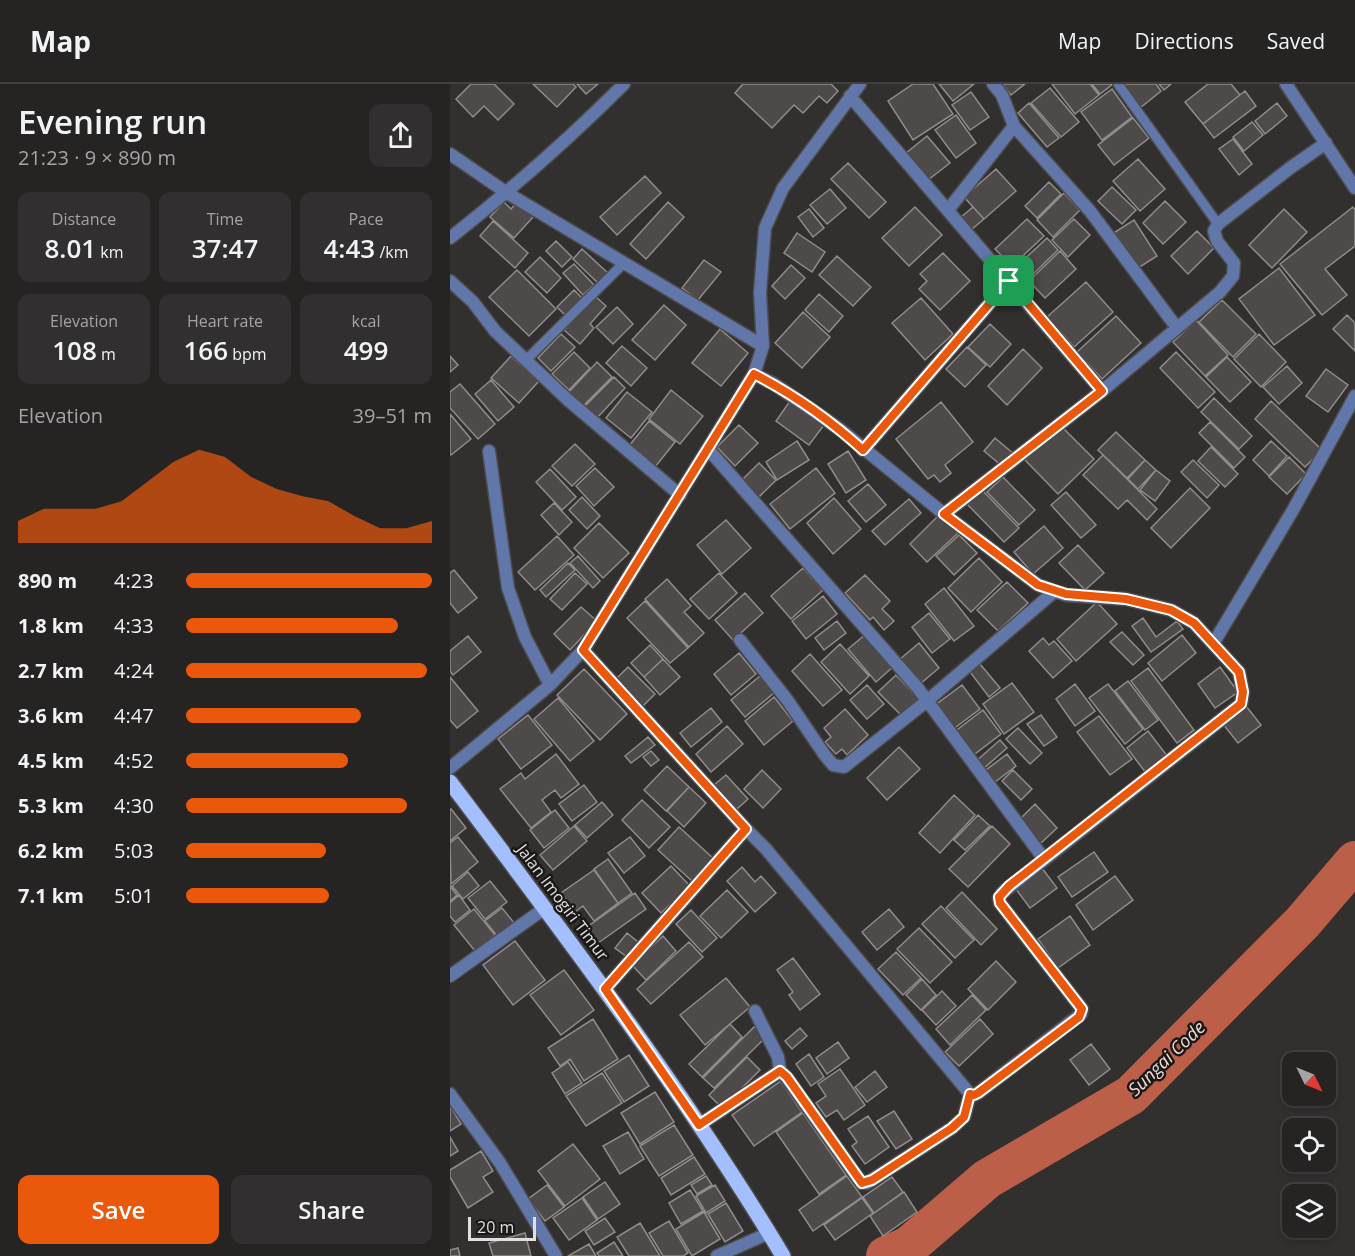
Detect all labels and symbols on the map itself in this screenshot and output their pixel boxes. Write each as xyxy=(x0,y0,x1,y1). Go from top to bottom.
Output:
pin xyxy=(983,255,1034,306)
street label: Jalan Imogiri Timur xyxy=(511,838,614,965)
water label: Sungai Code xyxy=(1122,1015,1210,1101)
north arrow xyxy=(1282,1052,1336,1106)
scale bar xyxy=(468,1214,536,1242)

